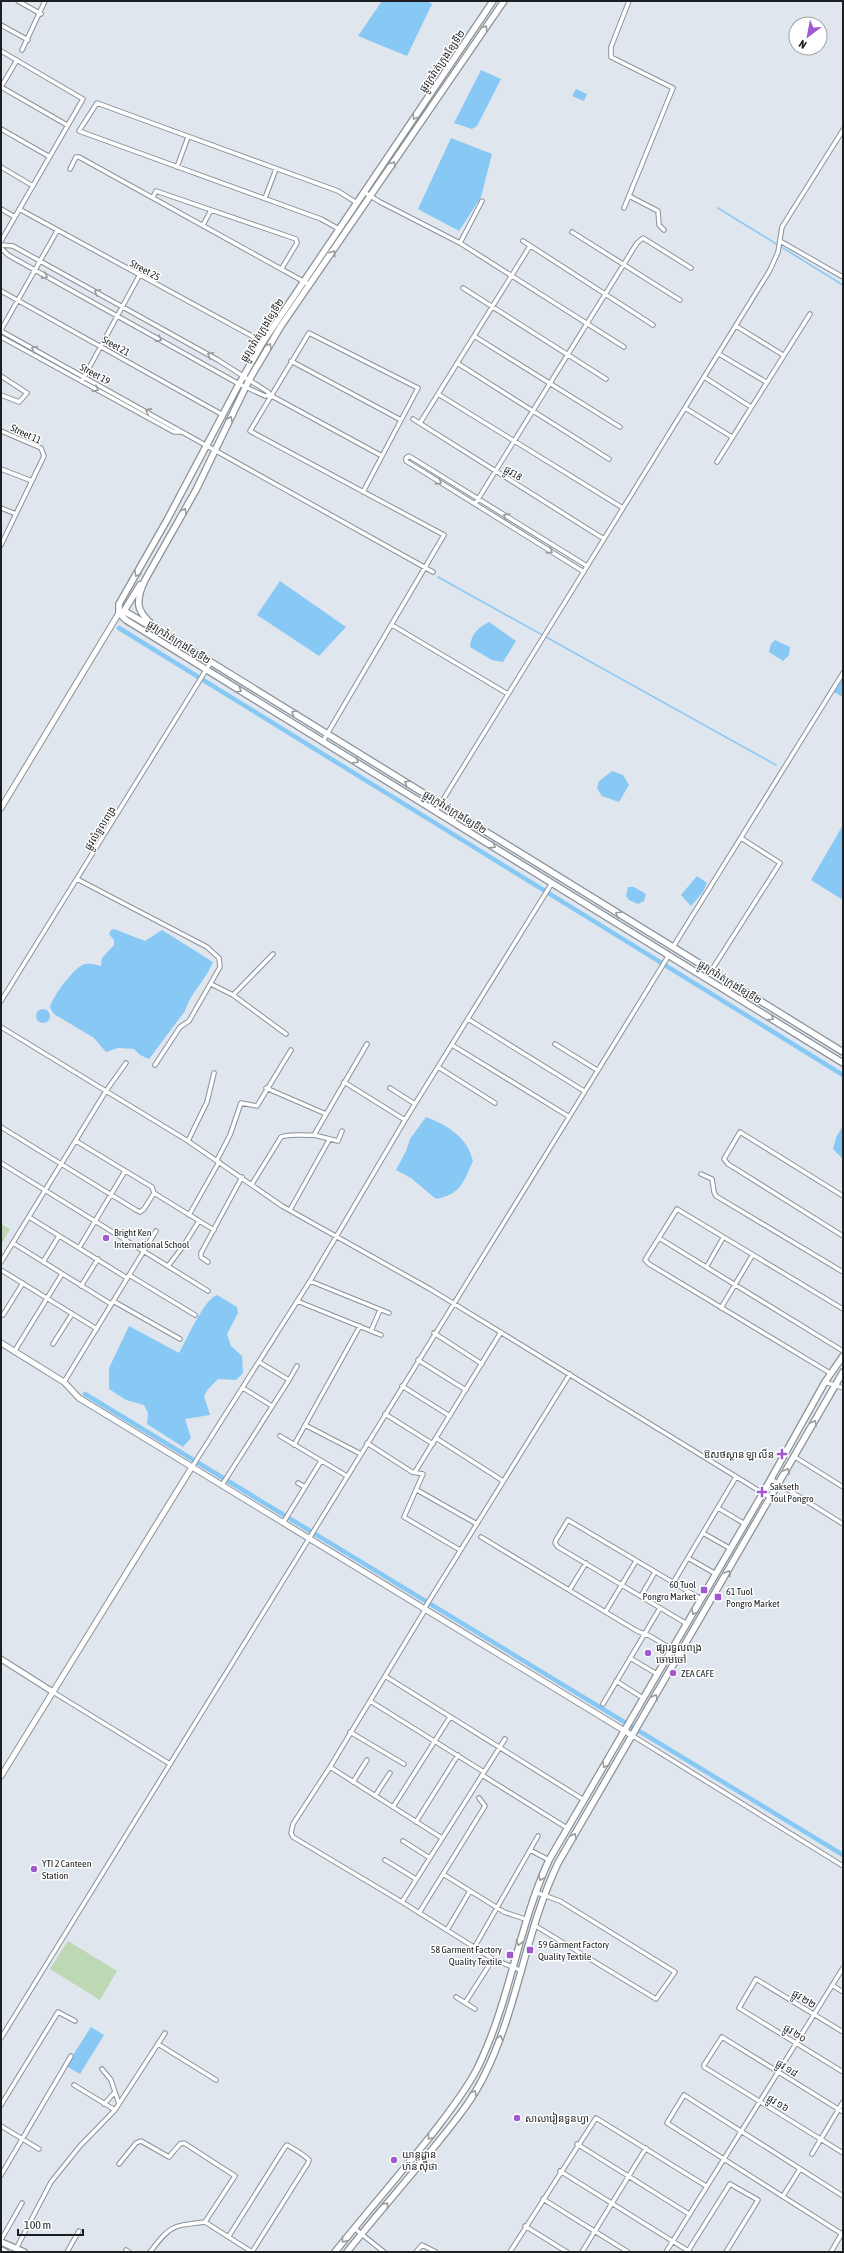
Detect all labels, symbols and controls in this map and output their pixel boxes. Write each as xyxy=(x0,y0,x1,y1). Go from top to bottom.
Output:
north arrow xyxy=(788,16,828,56)
one-way arrow xyxy=(480,25,488,32)
street label: ផ្លូវក្រវ៉ាត់ក្រុងខ្សែទី២ xyxy=(417,27,470,96)
text: N xyxy=(797,38,809,51)
one-way arrow xyxy=(412,113,420,120)
one-way arrow xyxy=(388,161,396,168)
one-way arrow xyxy=(328,250,336,257)
street label: Street 25 xyxy=(128,257,162,283)
one-way arrow xyxy=(41,272,49,279)
one-way arrow xyxy=(94,289,101,296)
street label: ផ្លូវក្រវ៉ាត់ក្រុងខ្សែទី២ xyxy=(237,296,289,366)
street label: Sreet 21 xyxy=(100,334,132,358)
one-way arrow xyxy=(155,334,162,342)
one-way arrow xyxy=(265,343,272,350)
one-way arrow xyxy=(31,346,38,353)
one-way arrow xyxy=(207,353,214,360)
street label: Street 19 xyxy=(78,361,112,387)
one-way arrow xyxy=(92,385,99,392)
one-way arrow xyxy=(145,409,152,416)
one-way arrow xyxy=(225,416,232,423)
street label: Street 11 xyxy=(9,422,43,446)
street label: ផ្លូវ18 xyxy=(500,463,524,486)
one-way arrow xyxy=(435,477,442,484)
one-way arrow xyxy=(179,508,186,515)
one-way arrow xyxy=(503,514,510,521)
one-way arrow xyxy=(546,546,553,553)
one-way arrow xyxy=(134,570,141,577)
street label: ផ្លូវក្រវ៉ាត់ក្រុងខ្សែទី២ xyxy=(143,617,213,669)
one-way arrow xyxy=(235,685,242,692)
one-way arrow xyxy=(291,710,298,717)
one-way arrow xyxy=(352,757,359,764)
one-way arrow xyxy=(404,780,411,788)
street label: ផ្លូវក្រវ៉ាត់ក្រុងខ្សែទី២ xyxy=(419,787,489,839)
street label: ផ្លូវលំទួលពង្រ xyxy=(82,804,121,854)
one-way arrow xyxy=(489,842,496,849)
one-way arrow xyxy=(615,911,622,918)
street label: ផ្លូវក្រវ៉ាត់ក្រុងខ្សែទី២ xyxy=(694,957,764,1009)
one-way arrow xyxy=(767,1013,774,1021)
place label: Bright Ken International School xyxy=(114,1227,190,1250)
marker: Bright Ken International School xyxy=(101,1233,111,1243)
one-way arrow xyxy=(809,1420,816,1427)
place label: ឱសថស្ថាន ឡា លីន xyxy=(704,1448,774,1461)
marker: ឱសថស្ថាន ឡា លីន xyxy=(777,1449,787,1459)
one-way arrow xyxy=(783,1468,790,1475)
place label: Sakseth Toul Pongro xyxy=(770,1481,814,1504)
marker: Sakseth Toul Pongro xyxy=(757,1487,767,1497)
one-way arrow xyxy=(724,1570,731,1577)
place label: 60 Tuol Pongro Market xyxy=(642,1579,696,1602)
marker: 60 Tuol Pongro Market xyxy=(699,1585,709,1595)
place label: 61 Tuol Pongro Market xyxy=(726,1586,780,1609)
marker: 61 Tuol Pongro Market xyxy=(713,1592,723,1602)
one-way arrow xyxy=(691,1607,698,1615)
place label: ផ្សារទួលពង្រ ចោមចៅ xyxy=(656,1642,702,1665)
marker: ផ្សារទួលពង្រ ចោមចៅ xyxy=(643,1648,653,1658)
marker: ZEA CAFE xyxy=(668,1668,678,1678)
place label: ZEA CAFE xyxy=(681,1668,714,1679)
one-way arrow xyxy=(651,1694,658,1701)
one-way arrow xyxy=(602,1761,609,1768)
one-way arrow xyxy=(570,1833,577,1840)
place label: YTI 2 Canteen Station xyxy=(42,1858,92,1881)
marker: YTI 2 Canteen Station xyxy=(29,1864,39,1874)
one-way arrow xyxy=(538,1874,546,1882)
one-way arrow xyxy=(515,1939,524,1946)
place label: 59 Garment Factory Quality Textile xyxy=(538,1939,609,1962)
place label: 58 Garment Factory Quality Textile xyxy=(431,1944,502,1967)
marker: 59 Garment Factory Quality Textile xyxy=(525,1945,535,1955)
marker: 58 Garment Factory Quality Textile xyxy=(505,1950,515,1960)
street label: ផ្លូវ ២២ xyxy=(788,1988,818,2014)
street label: ផ្លូវ ២០ xyxy=(779,2022,808,2048)
one-way arrow xyxy=(495,2034,504,2041)
street label: ផ្លូវ ១៨ xyxy=(772,2057,800,2082)
one-way arrow xyxy=(470,2090,477,2097)
street label: ផ្លូវ ១៦ xyxy=(763,2092,791,2117)
place label: សាលារៀនទួនហ្វា xyxy=(525,2112,589,2125)
marker: សាលារៀនទួនហ្វា xyxy=(512,2113,522,2123)
one-way arrow xyxy=(427,2133,434,2140)
place label: យាន្ដដ្ឋាន ហ៊ន ស៊ីថា xyxy=(402,2149,438,2173)
marker: យាន្ដដ្ឋាន ហ៊ន ស៊ីថា xyxy=(389,2155,399,2165)
one-way arrow xyxy=(382,2202,389,2210)
scale bar xyxy=(18,2211,83,2237)
text: 100 m xyxy=(24,2218,51,2232)
one-way arrow xyxy=(342,2236,349,2243)

